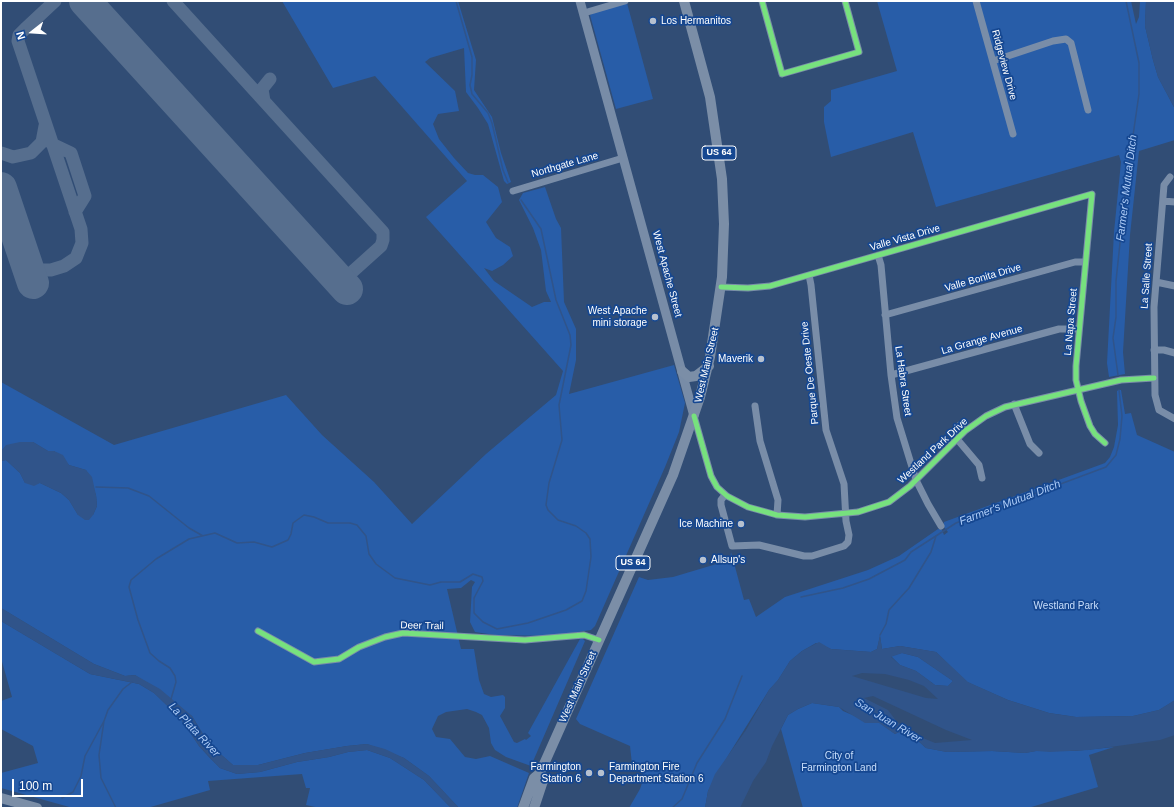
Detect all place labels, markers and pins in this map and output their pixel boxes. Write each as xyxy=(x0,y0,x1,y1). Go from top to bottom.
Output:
place label: Los Hermanitos xyxy=(661,15,731,27)
marker: Los Hermanitos xyxy=(648,16,658,26)
place label: West Apache mini storage xyxy=(588,305,647,328)
marker: West Apache mini storage xyxy=(650,312,660,322)
place label: Maverik xyxy=(718,353,753,365)
marker: Maverik xyxy=(756,354,766,364)
place label: Ice Machine xyxy=(679,518,733,530)
marker: Ice Machine xyxy=(736,519,746,529)
place label: Allsup's xyxy=(711,554,745,566)
marker: Allsup's xyxy=(698,555,708,565)
place label: Farmington Station 6 xyxy=(530,761,581,784)
place label: Farmington Fire Department Station 6 xyxy=(609,761,703,784)
marker: Farmington Station 6 xyxy=(584,768,594,778)
marker: Farmington Fire Department Station 6 xyxy=(596,768,606,778)

